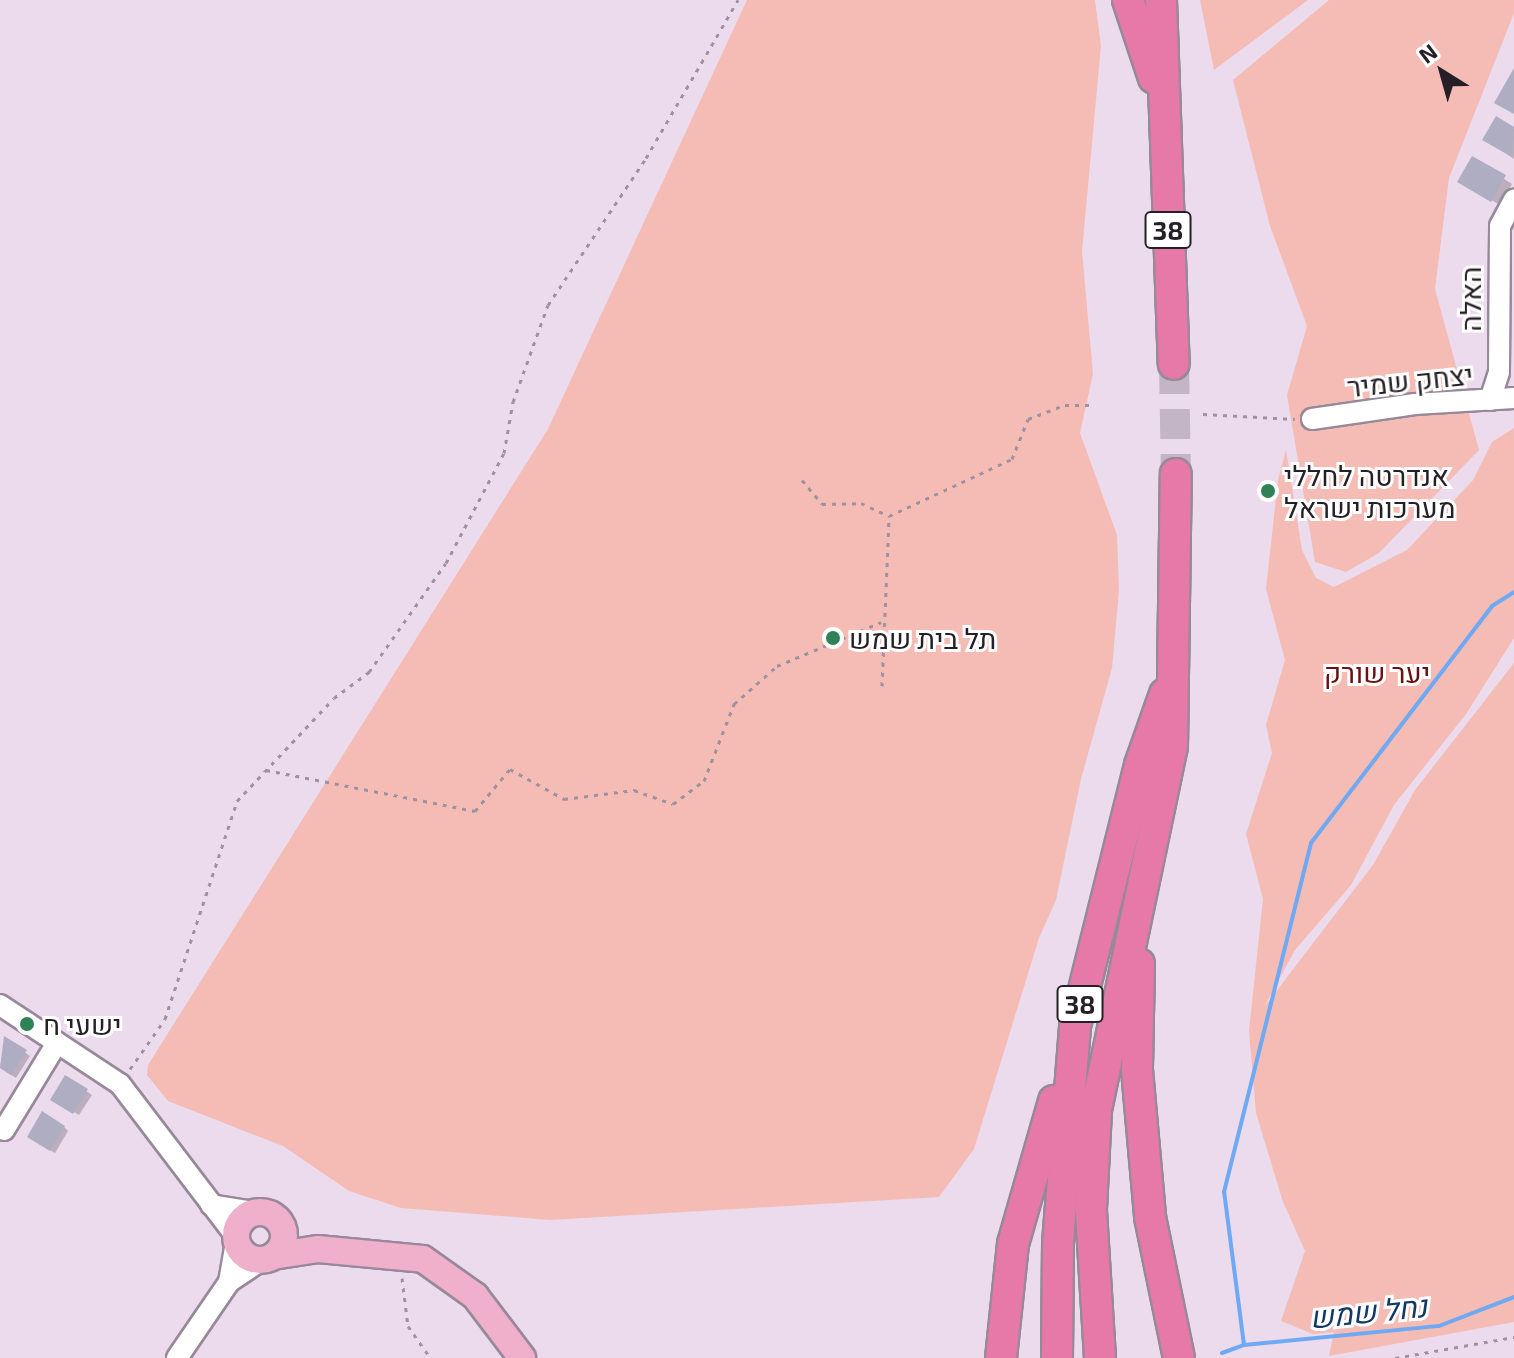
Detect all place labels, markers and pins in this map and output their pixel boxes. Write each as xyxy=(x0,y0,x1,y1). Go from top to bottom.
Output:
place label: אנדרטה לחללי מערכות ישראל xyxy=(1284,458,1456,524)
marker: אנדרטה לחללי מערכות ישראל xyxy=(1259,482,1277,500)
place label: תל בית שמש xyxy=(849,621,996,655)
marker: תל בית שמש xyxy=(824,629,842,647)
place label: ישעי ח xyxy=(43,1007,122,1041)
marker: ישעי ח xyxy=(18,1015,36,1033)

